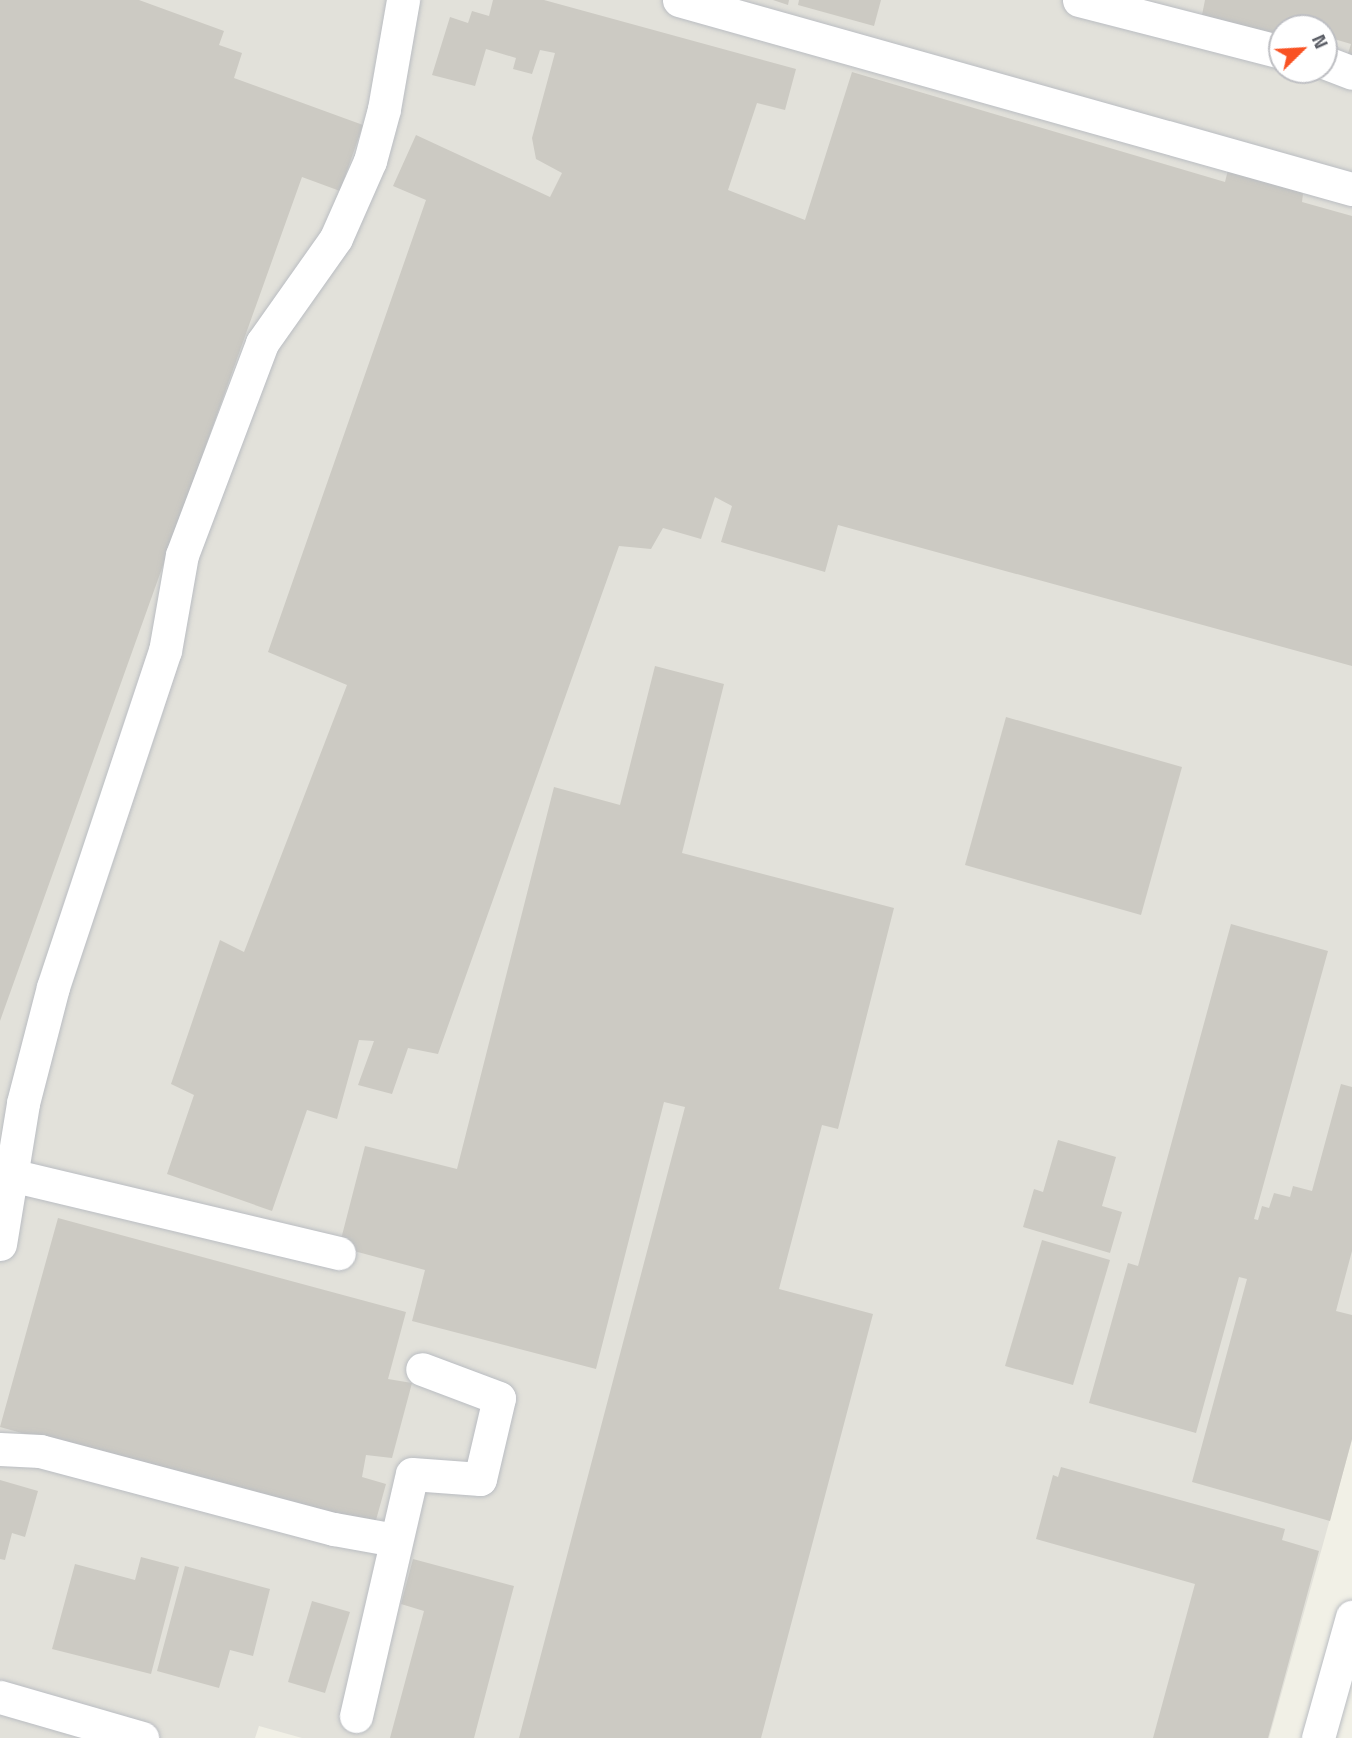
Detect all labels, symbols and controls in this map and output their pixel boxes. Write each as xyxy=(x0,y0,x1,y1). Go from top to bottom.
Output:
north arrow xyxy=(1268,14,1338,84)
text: N xyxy=(1305,29,1337,53)

